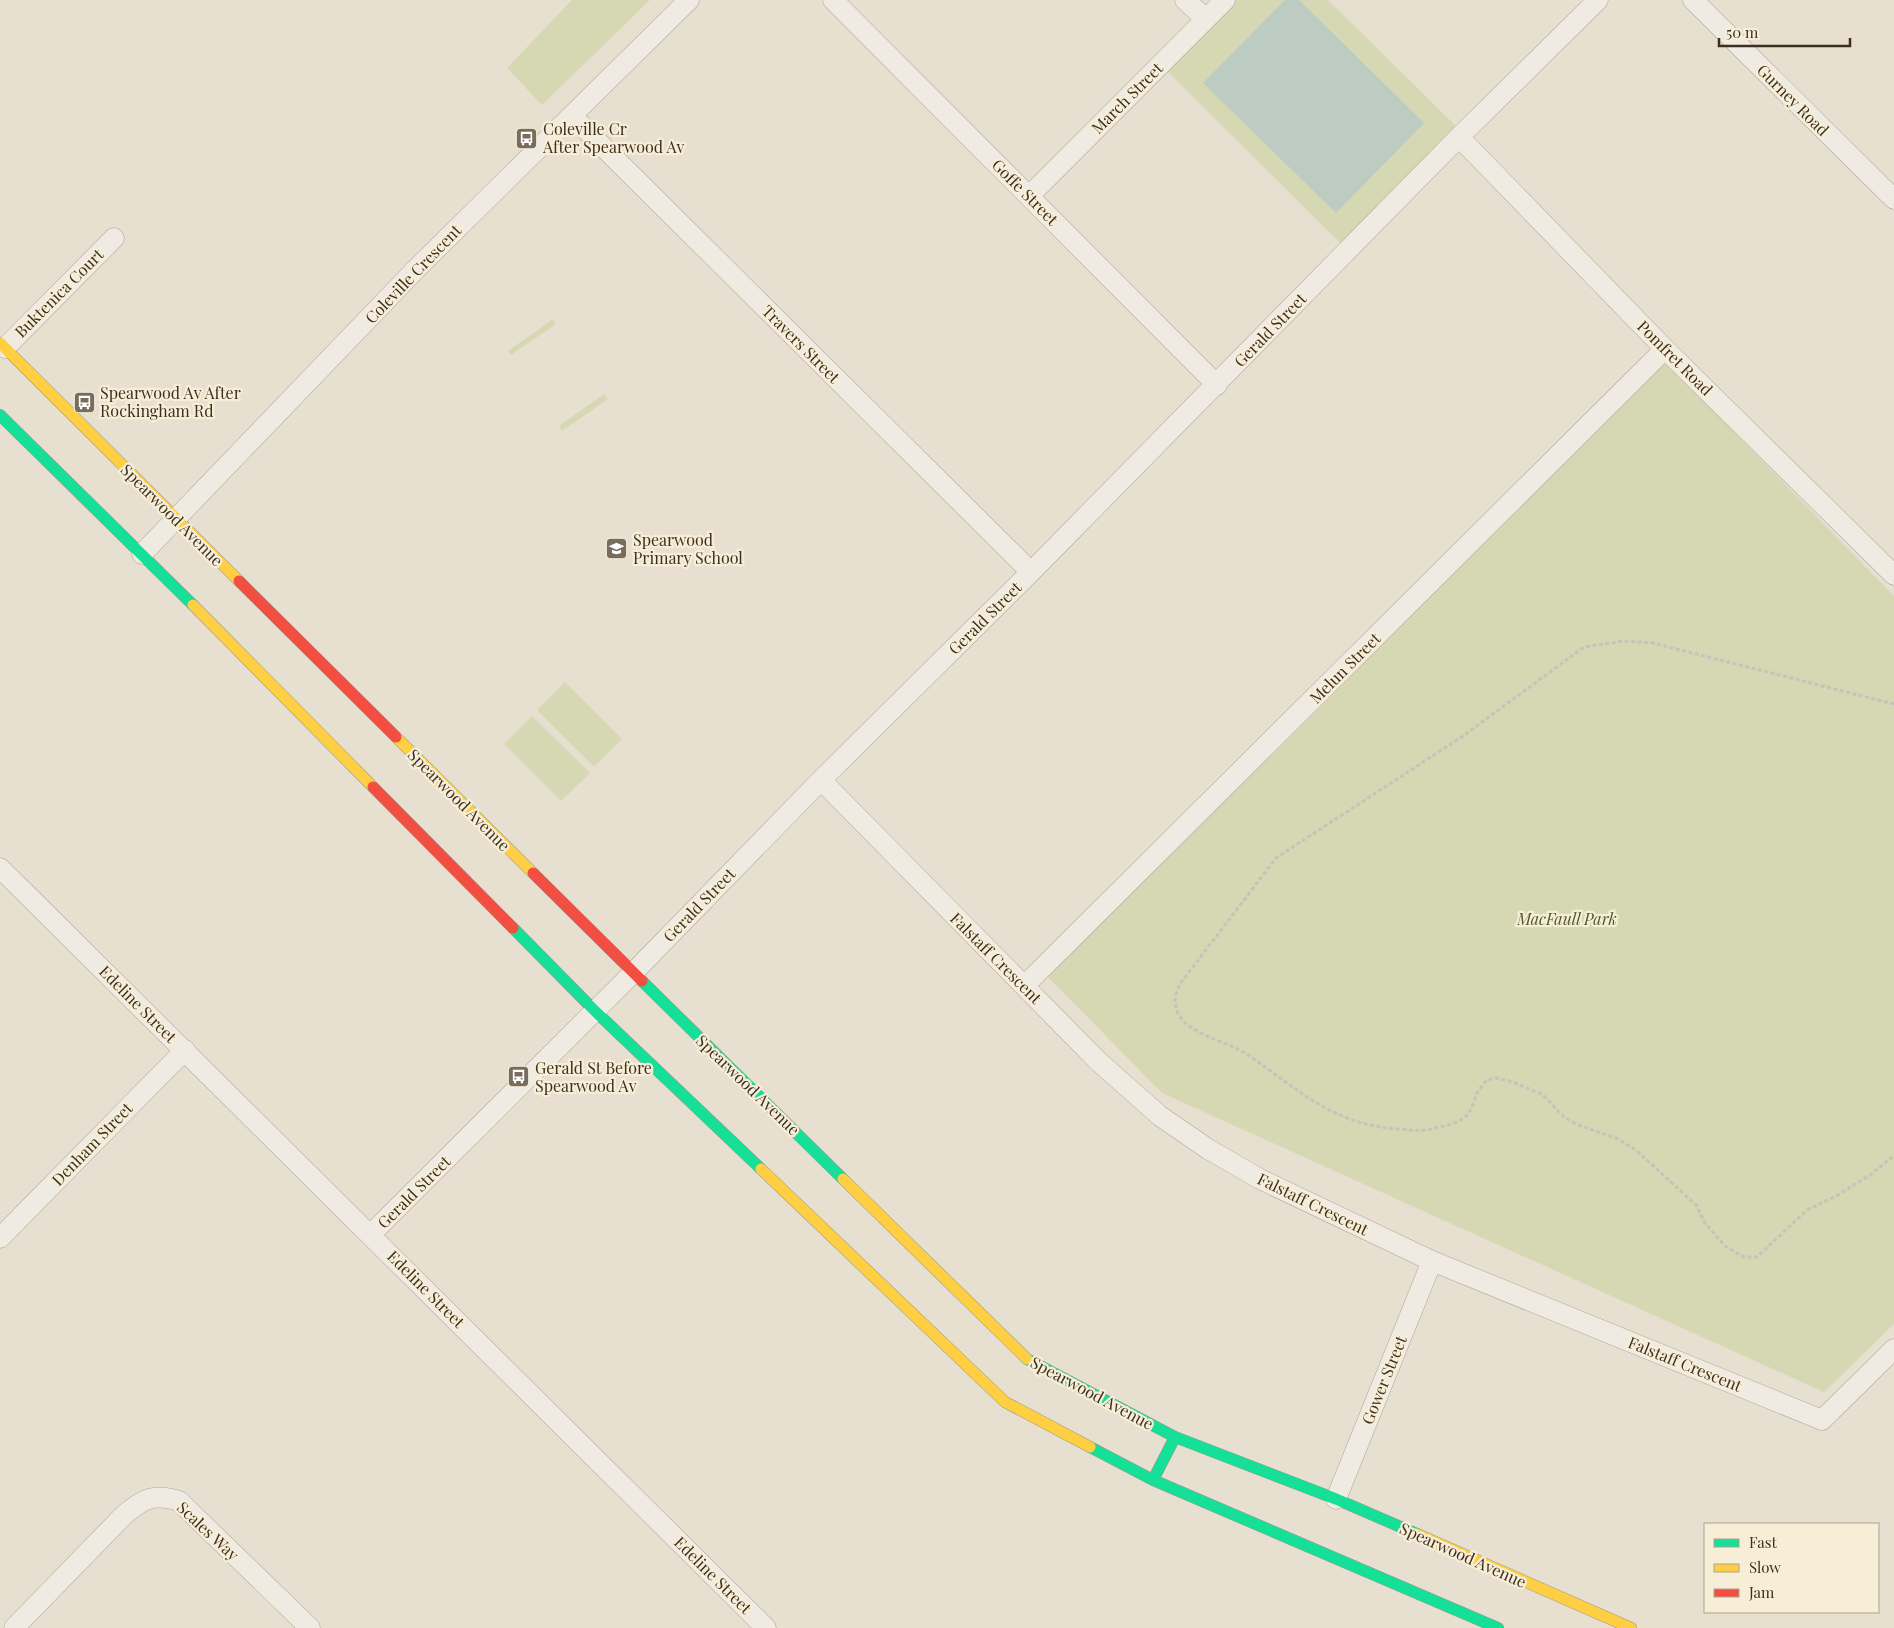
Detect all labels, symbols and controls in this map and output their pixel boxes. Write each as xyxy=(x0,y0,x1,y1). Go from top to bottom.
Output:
scale bar xyxy=(1719,15,1850,47)
text: 50 m xyxy=(1726,22,1759,42)
street label: March Street xyxy=(1086,57,1167,138)
street label: Gurney Road xyxy=(1753,59,1834,140)
place label: Coleville Cr After Spearwood Av xyxy=(542,118,685,157)
bus stop icon: Coleville Cr After Spearwood Av xyxy=(515,126,539,150)
street label: Goffe Street xyxy=(988,154,1063,229)
street label: Coleville Crescent xyxy=(360,219,466,328)
street label: Buktenica Court xyxy=(10,243,108,342)
street label: Gerald Street xyxy=(1229,288,1310,371)
street label: Travers Street xyxy=(758,300,845,387)
street label: Pomfret Road xyxy=(1633,316,1717,400)
place label: Spearwood Av After Rockingham Rd xyxy=(100,382,241,421)
bus stop icon: Spearwood Av After Rockingham Rd xyxy=(72,390,96,414)
street label: Spearwood Avenue xyxy=(117,459,228,570)
place label: Spearwood Primary School xyxy=(633,529,743,568)
school or university icon: Spearwood Primary School xyxy=(605,537,629,561)
street label: Gerald Street xyxy=(944,576,1026,659)
street label: Melun Street xyxy=(1305,627,1385,708)
street label: Spearwood Avenue xyxy=(404,744,515,855)
street label: Gerald Street xyxy=(658,863,739,946)
street label: Falstaff Crescent xyxy=(946,908,1047,1008)
park label: MacFaull Park xyxy=(1516,908,1617,929)
street label: Edeline Street xyxy=(95,961,182,1047)
street label: Spearwood Avenue xyxy=(692,1030,805,1140)
place label: Gerald St Before Spearwood Av xyxy=(535,1057,652,1096)
bus stop icon: Gerald St Before Spearwood Av xyxy=(507,1065,531,1089)
street label: Denham Street xyxy=(47,1097,137,1190)
street label: Gerald Street xyxy=(373,1150,455,1233)
street label: Falstaff Crescent xyxy=(1254,1168,1372,1240)
street label: Edeline Street xyxy=(383,1246,470,1332)
street label: Falstaff Crescent xyxy=(1625,1331,1745,1396)
street label: Gower Street xyxy=(1356,1332,1411,1427)
street label: Spearwood Avenue xyxy=(1027,1351,1157,1434)
street label: Scales Way xyxy=(173,1497,244,1565)
street label: Spearwood Avenue xyxy=(1397,1517,1530,1592)
legend xyxy=(1704,1523,1879,1613)
street label: Edeline Street xyxy=(670,1532,757,1618)
text: Fast xyxy=(1749,1532,1778,1552)
text: Slow xyxy=(1749,1557,1781,1577)
text: Jam xyxy=(1748,1582,1775,1602)

